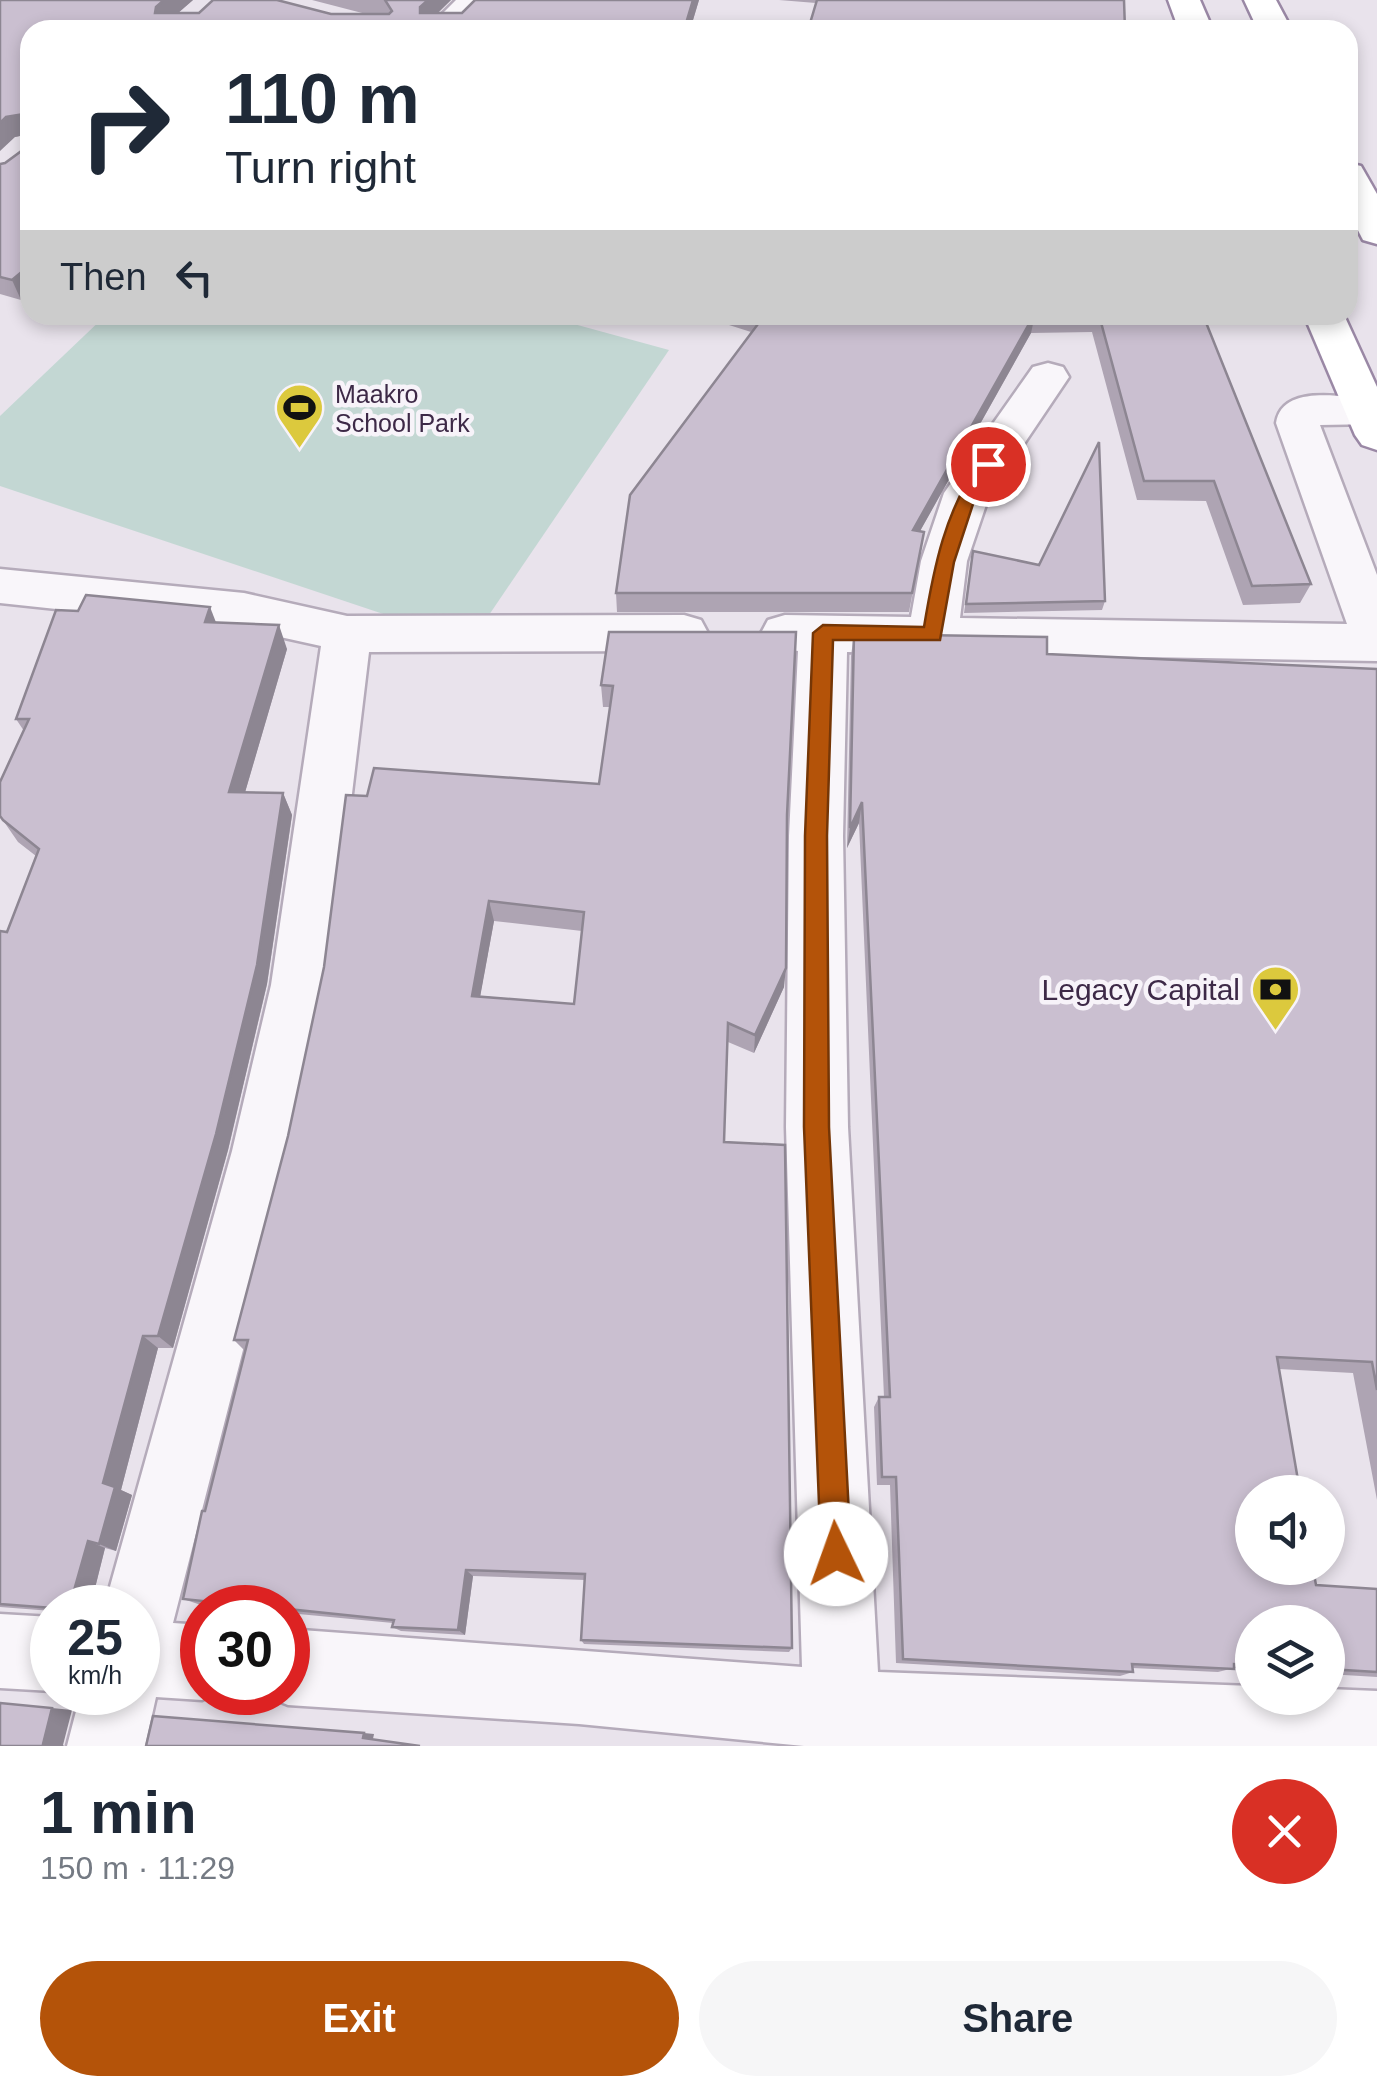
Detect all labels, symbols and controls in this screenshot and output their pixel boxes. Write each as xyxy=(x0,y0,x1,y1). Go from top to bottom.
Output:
icon: right xyxy=(60,60,190,190)
text: 110 m xyxy=(225,60,420,138)
text: Turn right xyxy=(225,142,416,193)
icon: left xyxy=(167,250,222,305)
text: Then xyxy=(60,256,147,298)
place label: Maakro School Park xyxy=(335,380,470,437)
sports icon: Maakro School Park xyxy=(274,382,326,450)
pin xyxy=(946,422,1031,507)
icon: arrive xyxy=(961,437,1016,492)
bank icon: Legacy Capital xyxy=(1249,964,1301,1032)
place label: Legacy Capital xyxy=(1042,973,1240,1006)
map controls xyxy=(1235,1475,1345,1715)
button: sound xyxy=(1235,1475,1345,1585)
position arrow xyxy=(784,1502,888,1606)
speed limit sign: 30 xyxy=(180,1585,310,1715)
button: layers xyxy=(1235,1605,1345,1715)
text: 25 xyxy=(67,1610,123,1666)
text: km/h xyxy=(68,1661,122,1689)
text: 1 min xyxy=(40,1779,197,1846)
button: close xyxy=(1232,1779,1337,1884)
text: 150 m · 11:29 xyxy=(40,1850,235,1886)
button: Exit xyxy=(40,1961,679,2076)
button: Share xyxy=(699,1961,1337,2076)

